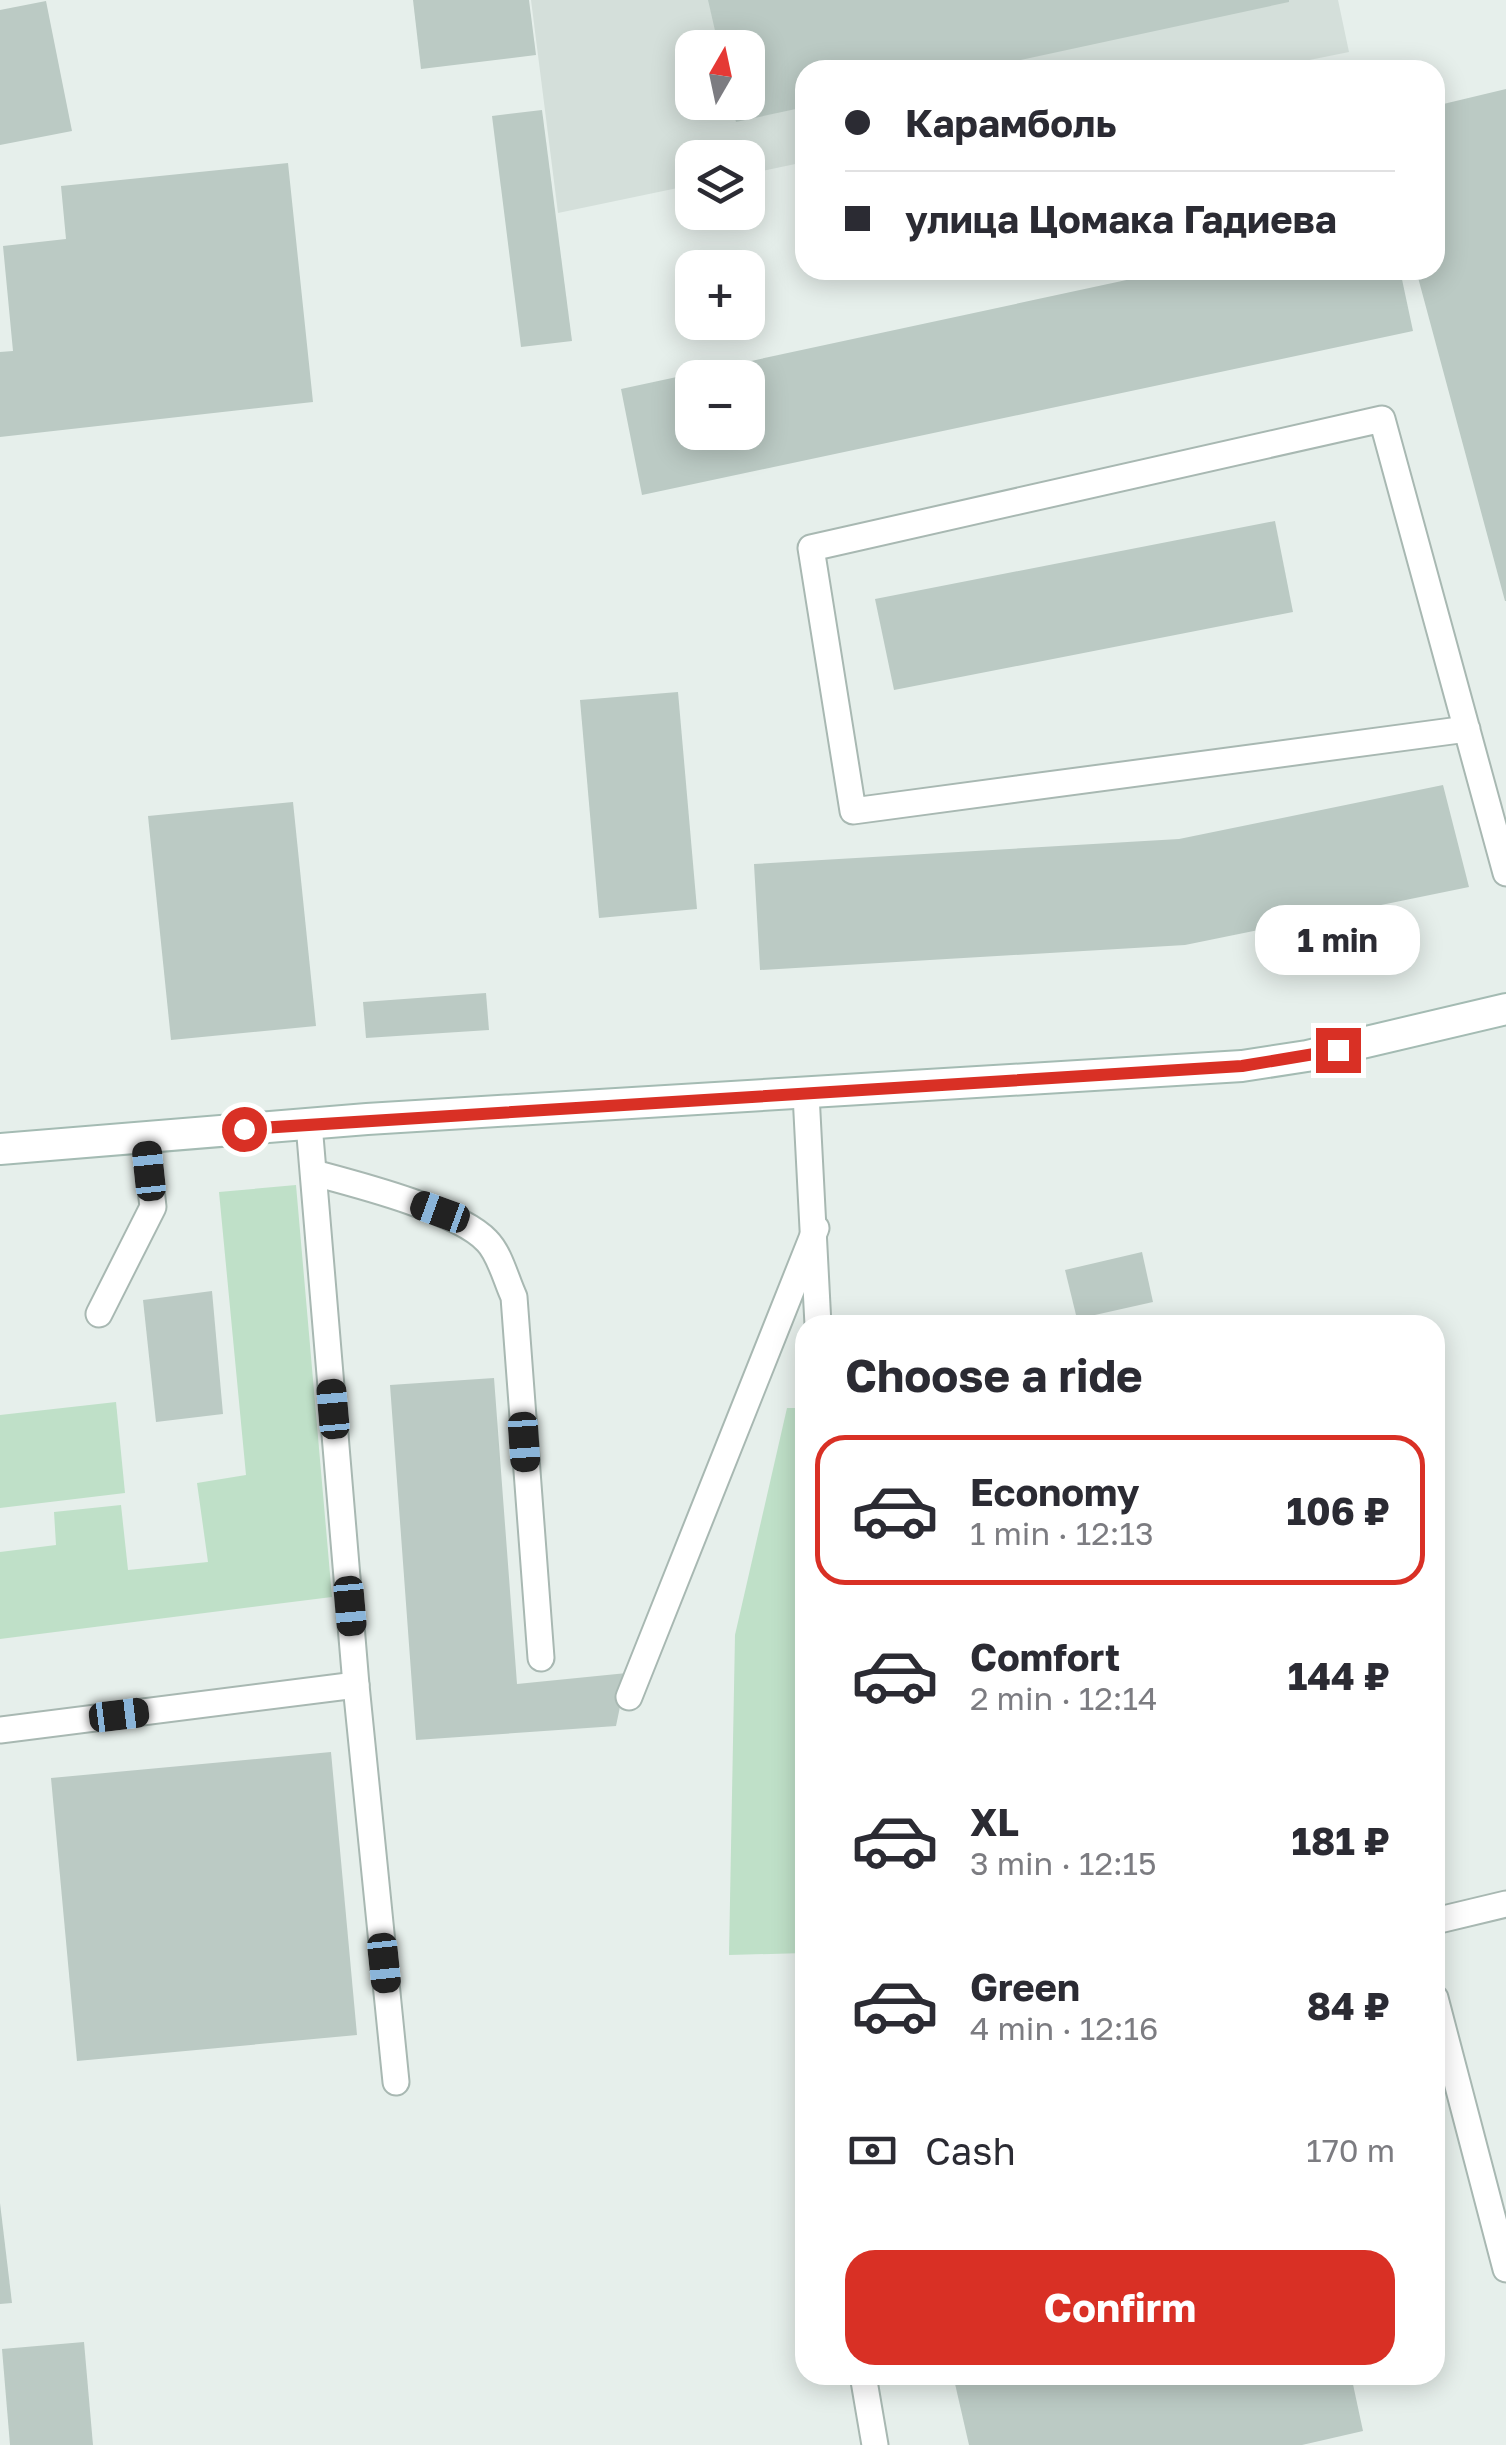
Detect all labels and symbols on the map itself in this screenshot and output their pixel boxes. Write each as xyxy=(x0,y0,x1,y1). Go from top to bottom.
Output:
north arrow xyxy=(675,30,765,120)
callout: 1 min xyxy=(1256,905,1420,975)
route end xyxy=(1316,1028,1361,1073)
route start xyxy=(222,1107,267,1152)
car xyxy=(131,1140,167,1202)
car xyxy=(407,1188,473,1236)
car xyxy=(315,1378,351,1440)
car xyxy=(507,1411,541,1473)
car xyxy=(332,1575,368,1637)
car xyxy=(87,1696,151,1734)
car xyxy=(366,1932,402,1994)

